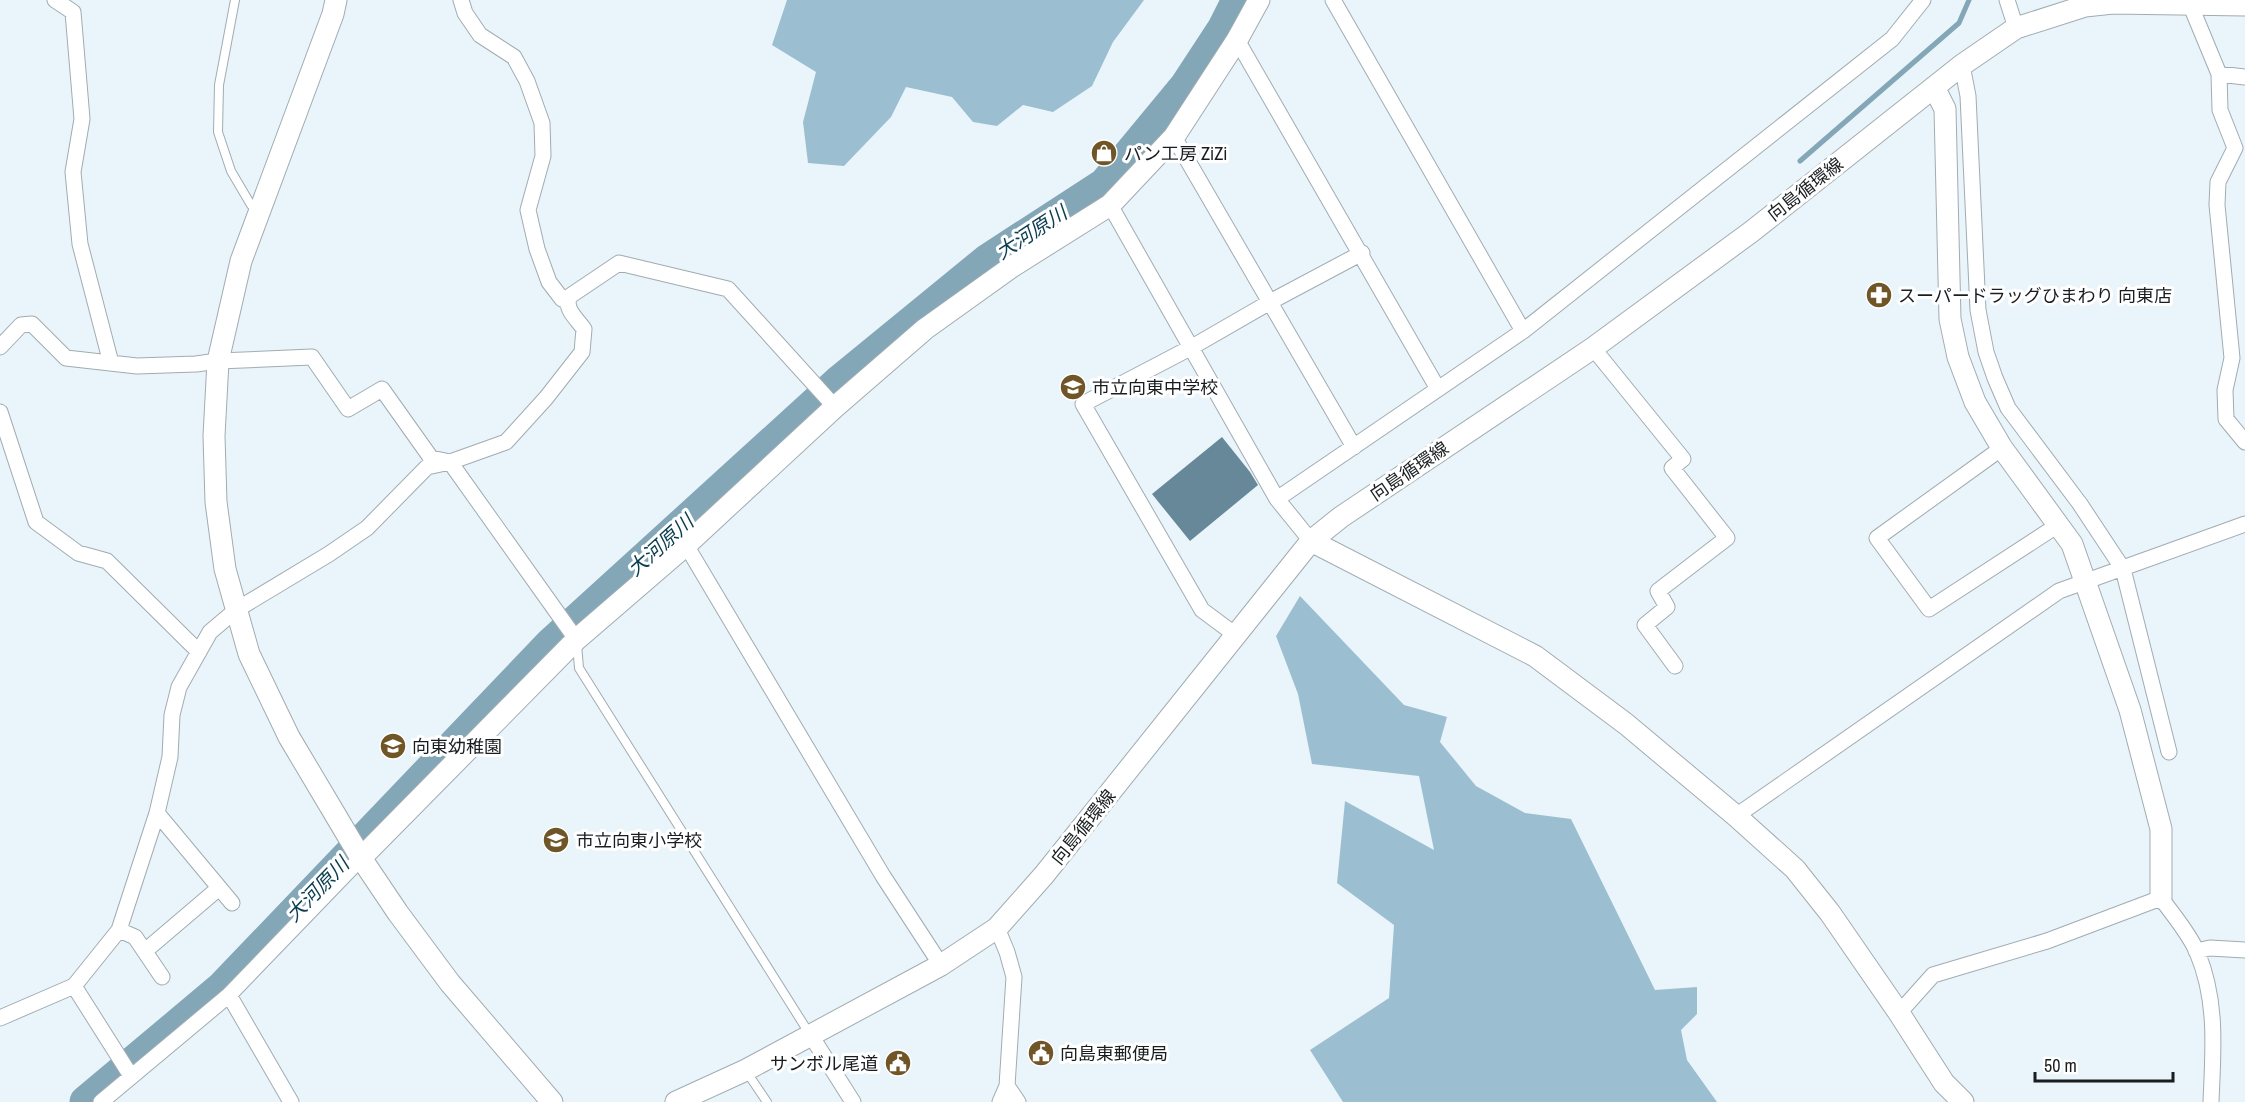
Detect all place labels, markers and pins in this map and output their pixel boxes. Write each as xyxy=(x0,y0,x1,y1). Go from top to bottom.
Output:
shop icon: パン工房 ZiZi xyxy=(1089,138,1119,168)
place label: パン工房 ZiZi xyxy=(1124,141,1227,166)
pharmacy icon: スーパードラッグひまわり 向東店 xyxy=(1864,280,1894,310)
place label: スーパードラッグひまわり 向東店 xyxy=(1898,283,2172,308)
school or university icon: 市立向東中学校 xyxy=(1058,372,1088,402)
place label: 市立向東中学校 xyxy=(1092,375,1218,400)
school or university icon: 向東幼稚園 xyxy=(378,731,408,761)
place label: 向東幼稚園 xyxy=(412,734,502,759)
school or university icon: 市立向東小学校 xyxy=(541,825,571,855)
place label: 市立向東小学校 xyxy=(576,828,702,853)
public building icon: 向島東郵便局 xyxy=(1026,1038,1056,1068)
place label: 向島東郵便局 xyxy=(1060,1041,1168,1066)
public building icon: サンボル尾道 xyxy=(883,1048,913,1078)
place label: サンボル尾道 xyxy=(770,1051,878,1076)

